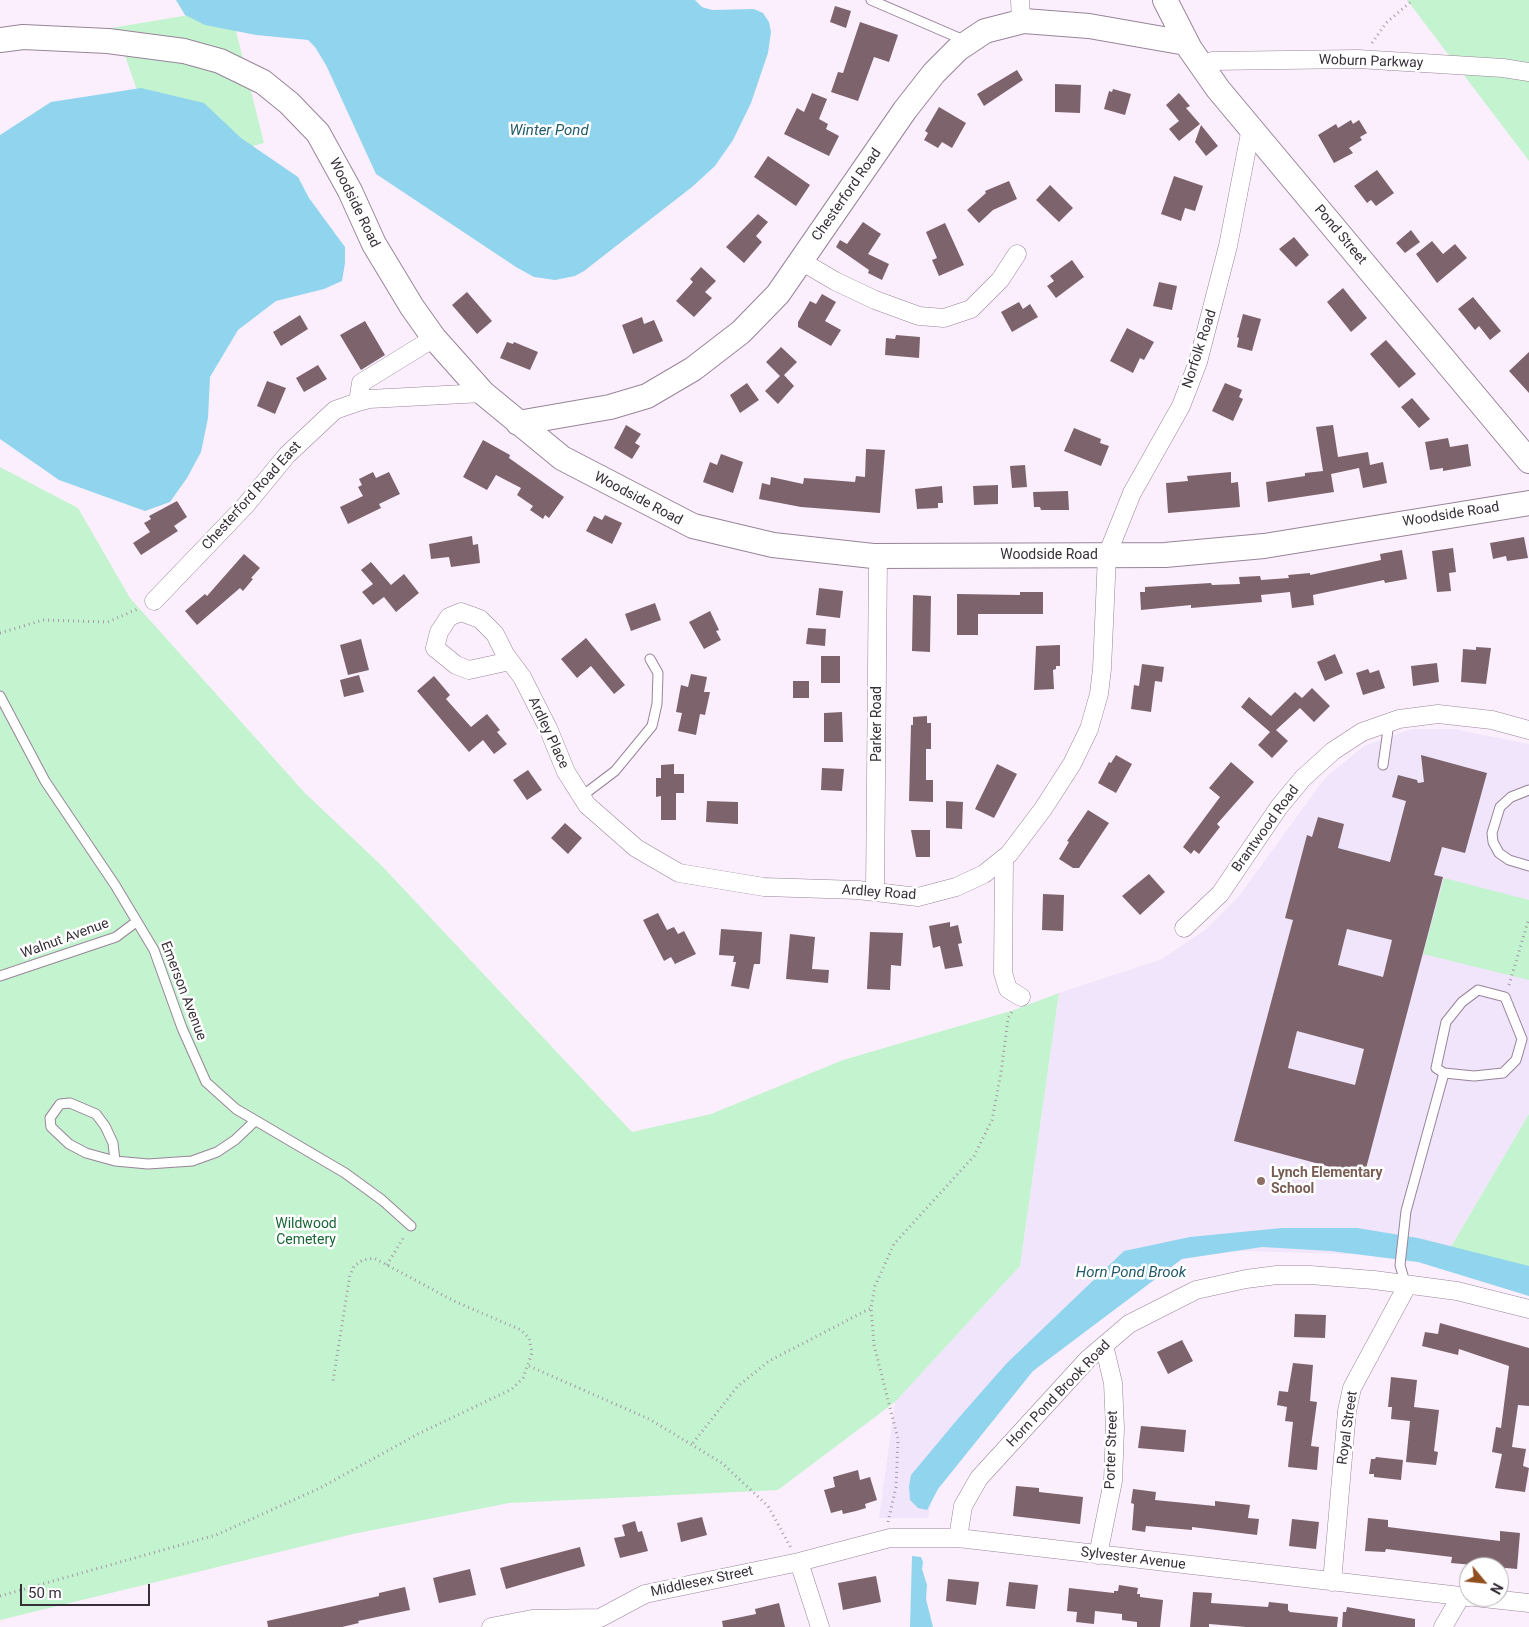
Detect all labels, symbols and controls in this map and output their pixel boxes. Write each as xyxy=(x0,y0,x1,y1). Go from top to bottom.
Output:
street label: Woburn Parkway xyxy=(1318,52,1424,72)
water label: Winter Pond xyxy=(509,122,589,140)
street label: Chesterford Road xyxy=(809,145,885,245)
street label: Woodside Road xyxy=(325,155,383,251)
street label: Pond Street xyxy=(1310,202,1370,268)
street label: Norfolk Road xyxy=(1179,308,1221,390)
street label: Chesterford Road East xyxy=(199,438,305,554)
street label: Woodside Road xyxy=(591,469,685,529)
street label: Woodside Road xyxy=(1401,499,1501,531)
street label: Woodside Road xyxy=(1000,547,1098,563)
street label: Parker Road xyxy=(869,686,885,762)
street label: Ardley Place xyxy=(524,695,572,771)
street label: Brantwood Road xyxy=(1229,782,1303,876)
street label: Ardley Road xyxy=(841,882,917,904)
street label: Walnut Avenue xyxy=(19,915,111,963)
street label: Emerson Avenue xyxy=(156,939,210,1043)
place label: Lynch Elementary School xyxy=(1271,1165,1382,1198)
marker: Lynch Elementary School xyxy=(1255,1175,1267,1187)
park label: Wildwood Cemetery xyxy=(275,1216,337,1248)
water label: Horn Pond Brook xyxy=(1076,1264,1186,1282)
street label: Horn Pond Brook Road xyxy=(1004,1337,1114,1451)
street label: Royal Street xyxy=(1335,1390,1361,1466)
street label: Porter Street xyxy=(1102,1410,1122,1490)
street label: Sylvester Avenue xyxy=(1080,1544,1186,1574)
north arrow xyxy=(1459,1557,1509,1607)
street label: Middlesex Street xyxy=(649,1563,755,1601)
scale bar xyxy=(22,1574,152,1606)
text: N xyxy=(1487,1580,1506,1597)
text: 50 m xyxy=(28,1584,62,1602)

